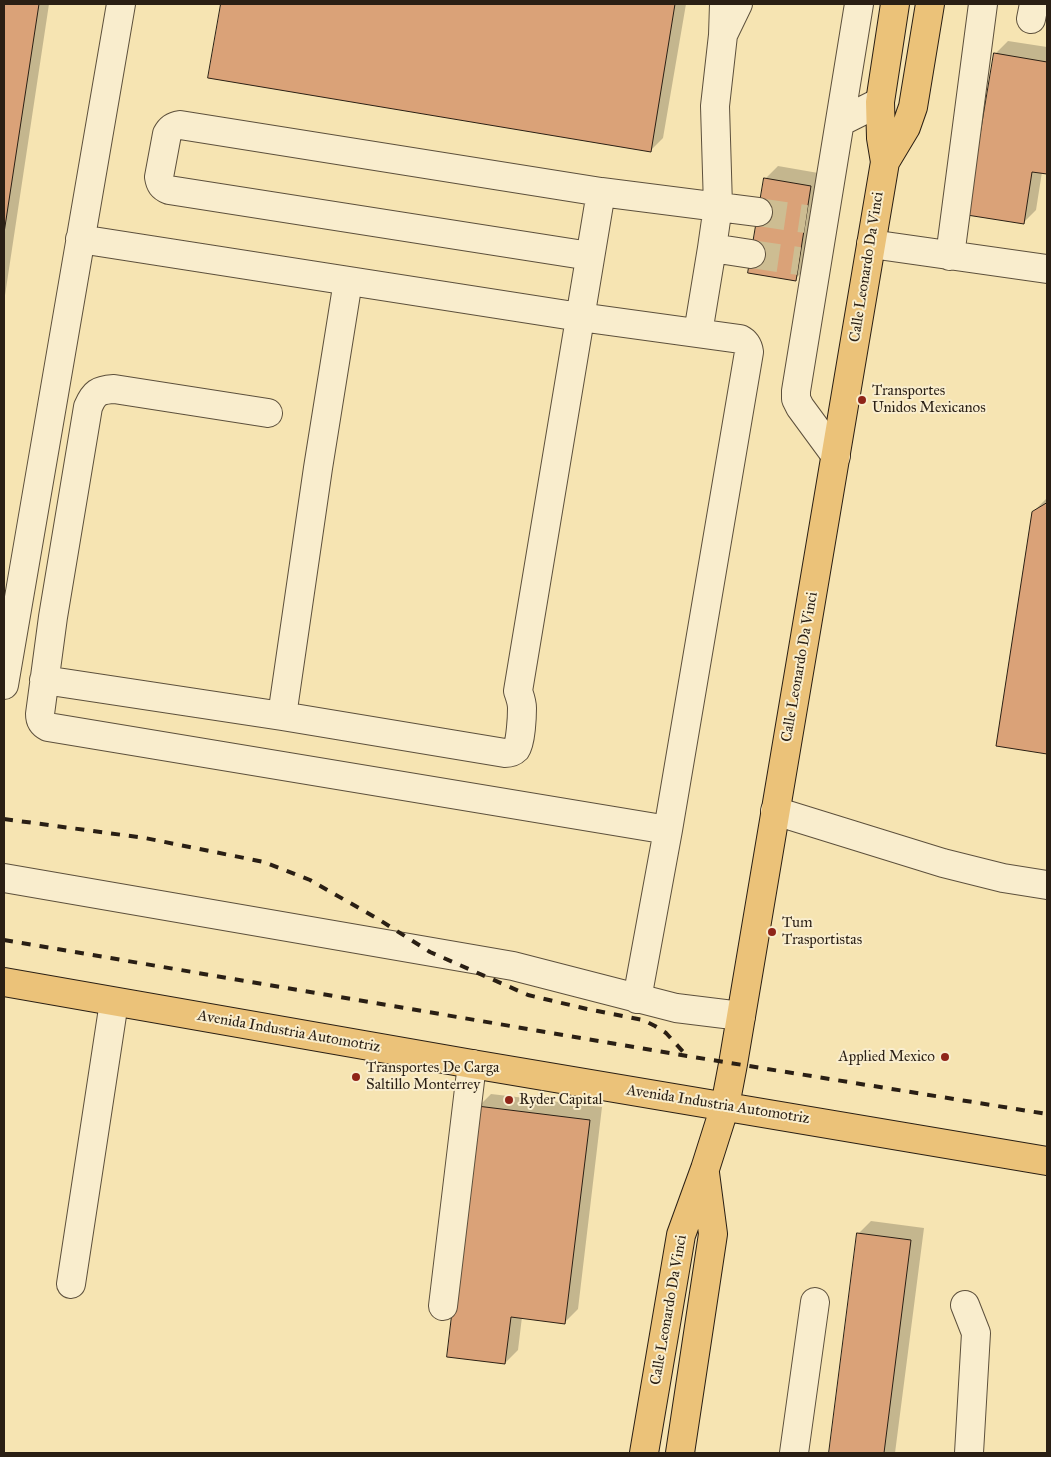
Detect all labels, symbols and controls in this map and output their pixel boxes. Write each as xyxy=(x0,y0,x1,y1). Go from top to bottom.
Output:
street label: Calle Leonardo Da Vinci xyxy=(846,190,888,344)
place label: Transportes Unidos Mexicanos xyxy=(872,382,986,417)
marker: Transportes Unidos Mexicanos xyxy=(856,394,868,406)
street label: Calle Leonardo Da Vinci xyxy=(778,591,822,743)
place label: Tum Trasportistas xyxy=(782,914,862,949)
marker: Tum Trasportistas xyxy=(766,926,778,938)
street label: Avenida Industria Automotriz xyxy=(196,1007,382,1057)
place label: Applied Mexico xyxy=(839,1048,935,1066)
marker: Applied Mexico xyxy=(939,1051,951,1063)
place label: Transportes De Carga Saltillo Monterrey xyxy=(366,1059,499,1094)
marker: Transportes De Carga Saltillo Monterrey xyxy=(350,1071,362,1083)
street label: Avenida Industria Automotriz xyxy=(625,1082,811,1128)
place label: Ryder Capital xyxy=(519,1091,603,1109)
marker: Ryder Capital xyxy=(503,1094,515,1106)
street label: Calle Leonardo Da Vinci xyxy=(647,1234,691,1386)

